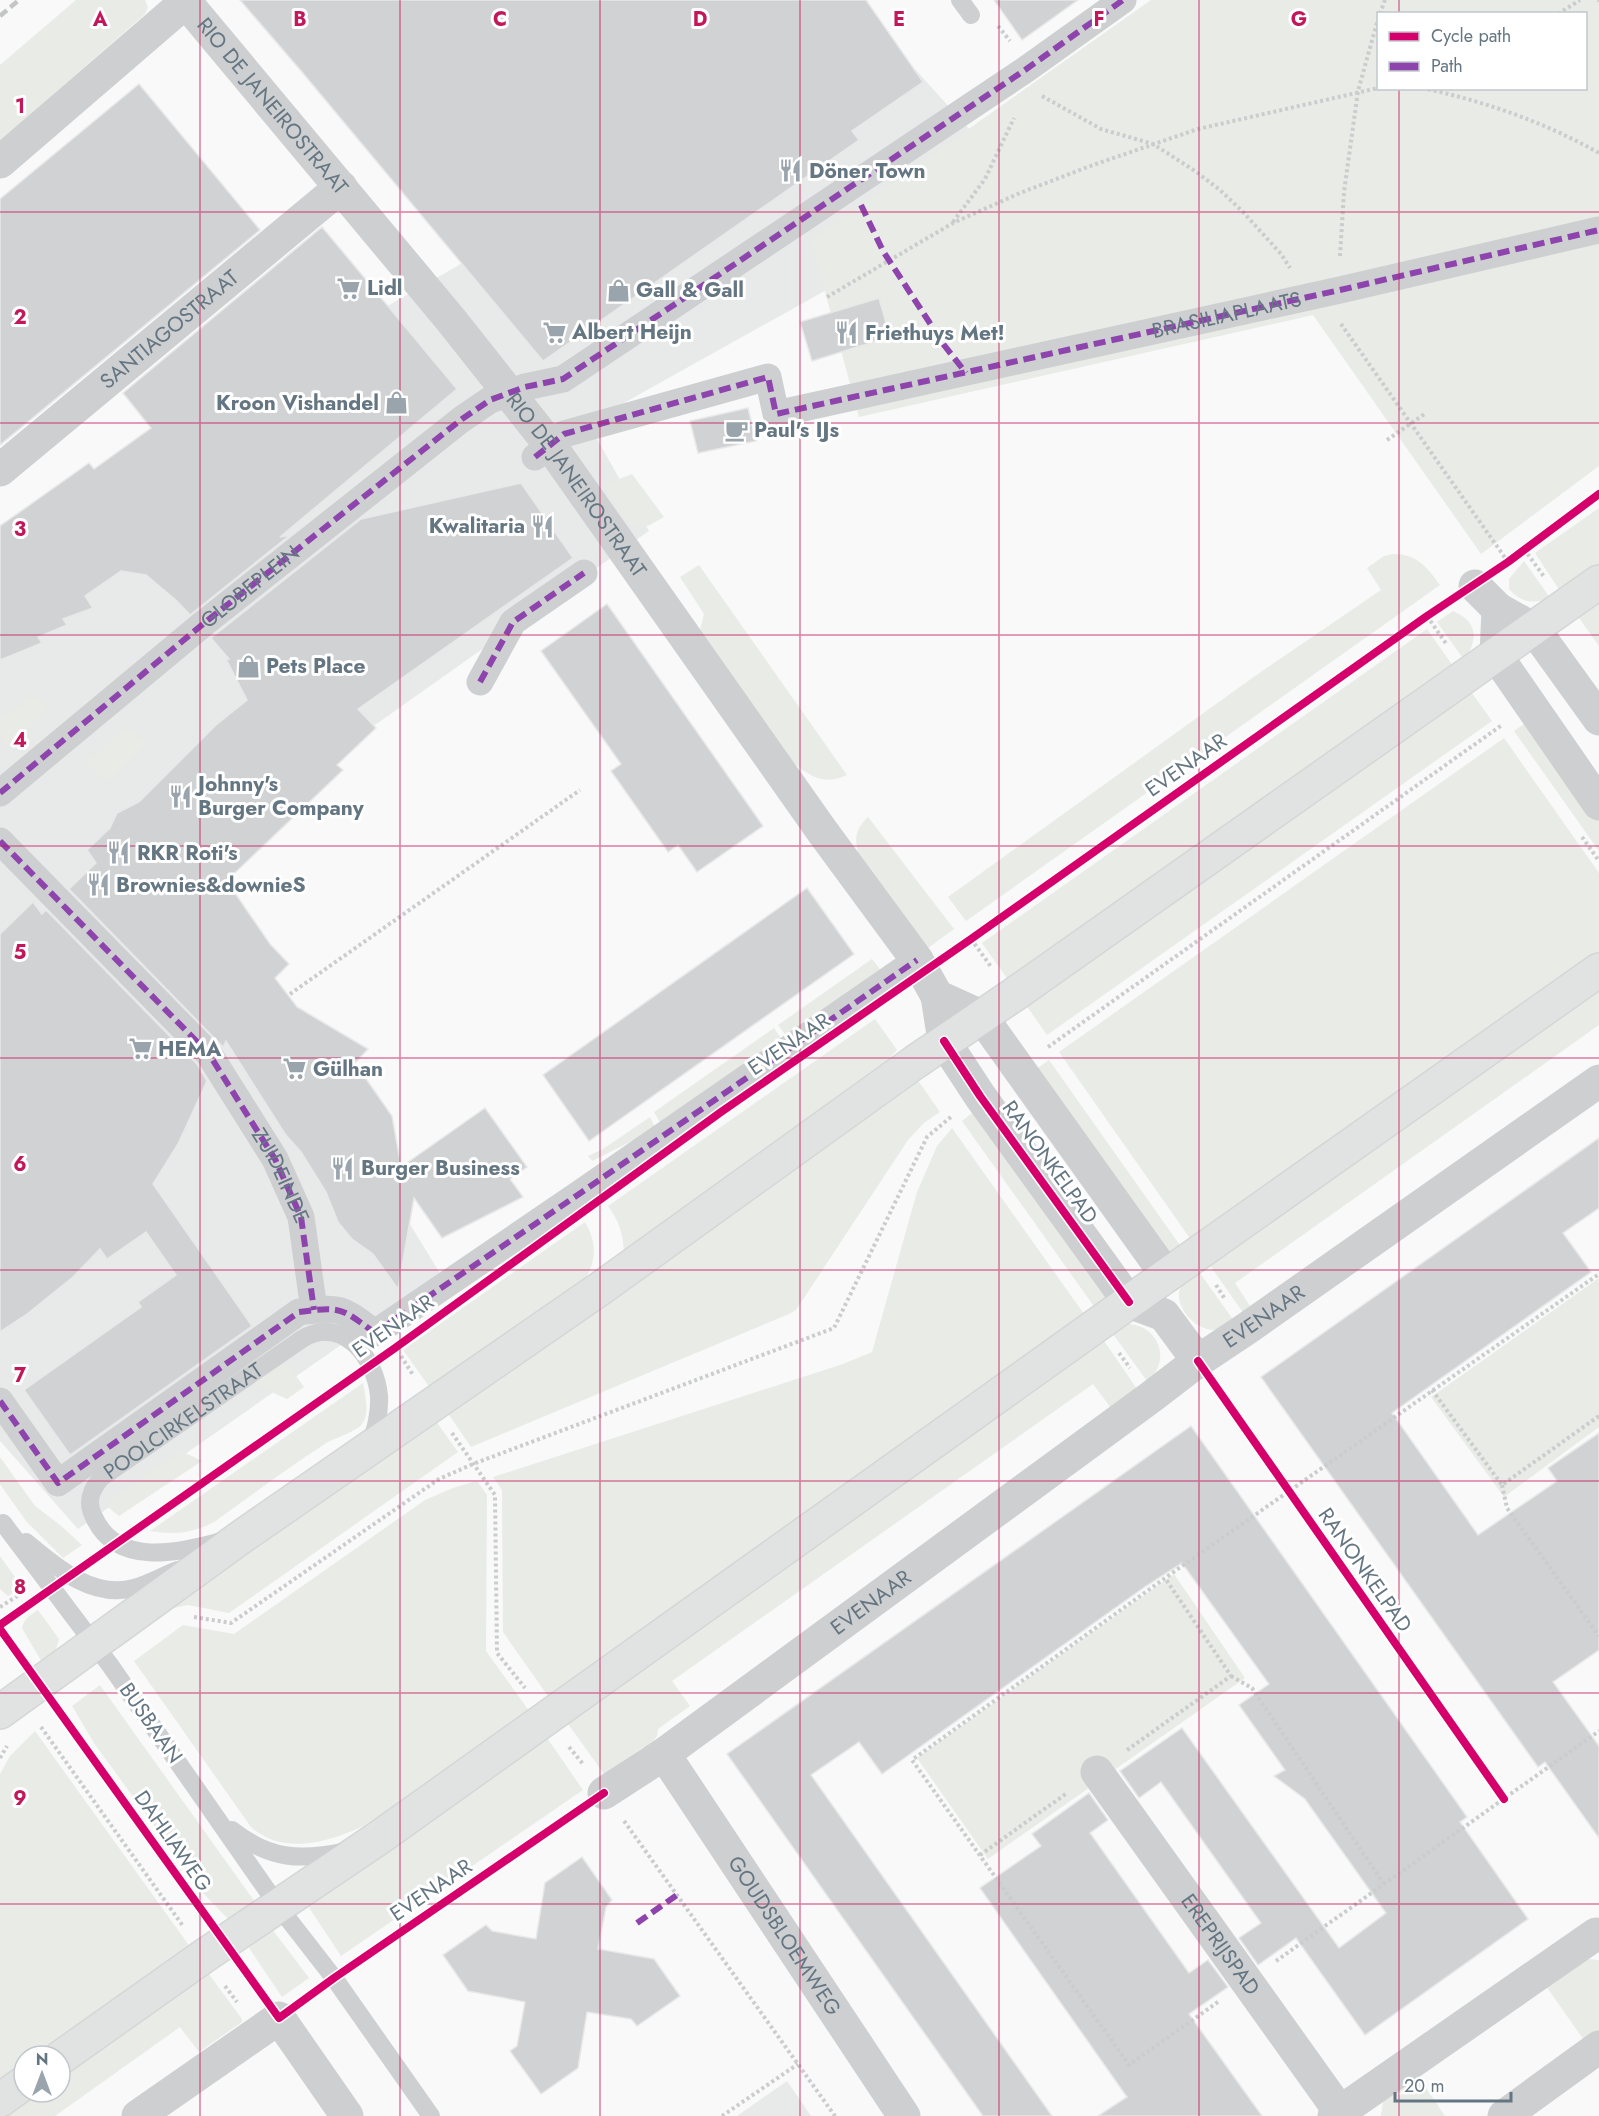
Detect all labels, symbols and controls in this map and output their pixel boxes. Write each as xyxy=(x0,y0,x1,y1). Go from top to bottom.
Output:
text: A xyxy=(92,5,108,34)
text: B xyxy=(293,5,307,34)
text: C xyxy=(493,5,507,34)
text: D xyxy=(693,5,707,34)
text: E xyxy=(893,5,905,34)
text: F xyxy=(1093,5,1105,34)
text: G xyxy=(1291,5,1307,34)
street label: RIO DE JANEIROSTRAAT xyxy=(190,11,355,201)
legend xyxy=(1377,12,1587,90)
text: Cycle path xyxy=(1431,23,1511,49)
text: Path xyxy=(1431,53,1463,79)
text: 1 xyxy=(15,92,25,121)
place label: Döner Town xyxy=(809,156,926,186)
restaurant icon: Döner Town xyxy=(778,158,804,184)
street label: SANTIAGOSTRAAT xyxy=(93,263,245,396)
place label: Lidl xyxy=(367,273,403,303)
supermarket icon: Lidl xyxy=(336,275,362,301)
place label: Gall & Gall xyxy=(636,275,744,305)
shop icon: Gall & Gall xyxy=(605,277,631,303)
street label: BRASILIAPLAATS xyxy=(1149,284,1304,346)
text: 2 xyxy=(13,303,27,332)
place label: Albert Heijn xyxy=(571,317,692,347)
place label: Friethuys Met! xyxy=(865,318,1005,348)
supermarket icon: Albert Heijn xyxy=(541,319,567,345)
restaurant icon: Friethuys Met! xyxy=(834,320,860,346)
street label: RIO DE JANEIROSTRAAT xyxy=(499,386,654,584)
place label: Kroon Vishandel xyxy=(216,388,379,418)
shop icon: Kroon Vishandel xyxy=(384,390,410,416)
place label: Paul's IJs xyxy=(754,415,839,445)
cafe icon: Paul's IJs xyxy=(723,417,749,443)
place label: Kwalitaria xyxy=(429,511,525,541)
restaurant icon: Kwalitaria xyxy=(530,513,556,539)
text: 3 xyxy=(14,515,26,544)
street label: GLOBEPLEIN xyxy=(194,538,306,636)
place label: Pets Place xyxy=(266,651,366,681)
shop icon: Pets Place xyxy=(235,653,261,679)
text: 4 xyxy=(13,726,27,755)
street label: EVENAAR xyxy=(1139,726,1233,804)
place label: Johnny's Burger Company xyxy=(194,769,365,823)
restaurant icon: Johnny's Burger Company xyxy=(167,783,193,809)
place label: RKR Roti's xyxy=(137,838,238,868)
restaurant icon: RKR Roti's xyxy=(106,840,132,866)
place label: Brownies&downieS xyxy=(116,870,306,900)
restaurant icon: Brownies&downieS xyxy=(85,872,111,898)
text: 5 xyxy=(14,938,27,967)
street label: EVENAAR xyxy=(742,1005,836,1083)
place label: HEMA xyxy=(158,1034,222,1064)
supermarket icon: HEMA xyxy=(127,1036,153,1062)
place label: Gülhan xyxy=(313,1054,383,1084)
supermarket icon: Gülhan xyxy=(282,1056,308,1082)
street label: RANONKELPAD xyxy=(995,1094,1105,1230)
street label: ZUIDEINDE xyxy=(244,1122,317,1228)
text: 6 xyxy=(13,1150,27,1179)
place label: Burger Business xyxy=(361,1153,520,1183)
restaurant icon: Burger Business xyxy=(330,1155,356,1181)
street label: EVENAAR xyxy=(1217,1277,1311,1355)
street label: EVENAAR xyxy=(346,1287,440,1365)
street label: POOLCIRKELSTRAAT xyxy=(98,1355,269,1487)
text: 7 xyxy=(14,1361,27,1390)
street label: RANONKELPAD xyxy=(1311,1502,1419,1638)
street label: EVENAAR xyxy=(824,1563,918,1642)
text: 8 xyxy=(14,1573,26,1602)
street label: BUSBAAN xyxy=(112,1677,190,1769)
text: 9 xyxy=(13,1784,27,1813)
street label: DAHLIAWEG xyxy=(127,1784,219,1898)
street label: GOUDSBLOEMWEG xyxy=(721,1850,848,2022)
street label: EVENAAR xyxy=(384,1851,478,1929)
street label: EREPRIJSPAD xyxy=(1174,1888,1267,2001)
north arrow xyxy=(12,2044,72,2104)
text: N xyxy=(36,2048,48,2071)
scale bar xyxy=(1395,2065,1510,2103)
text: 20 m xyxy=(1404,2073,1444,2099)

